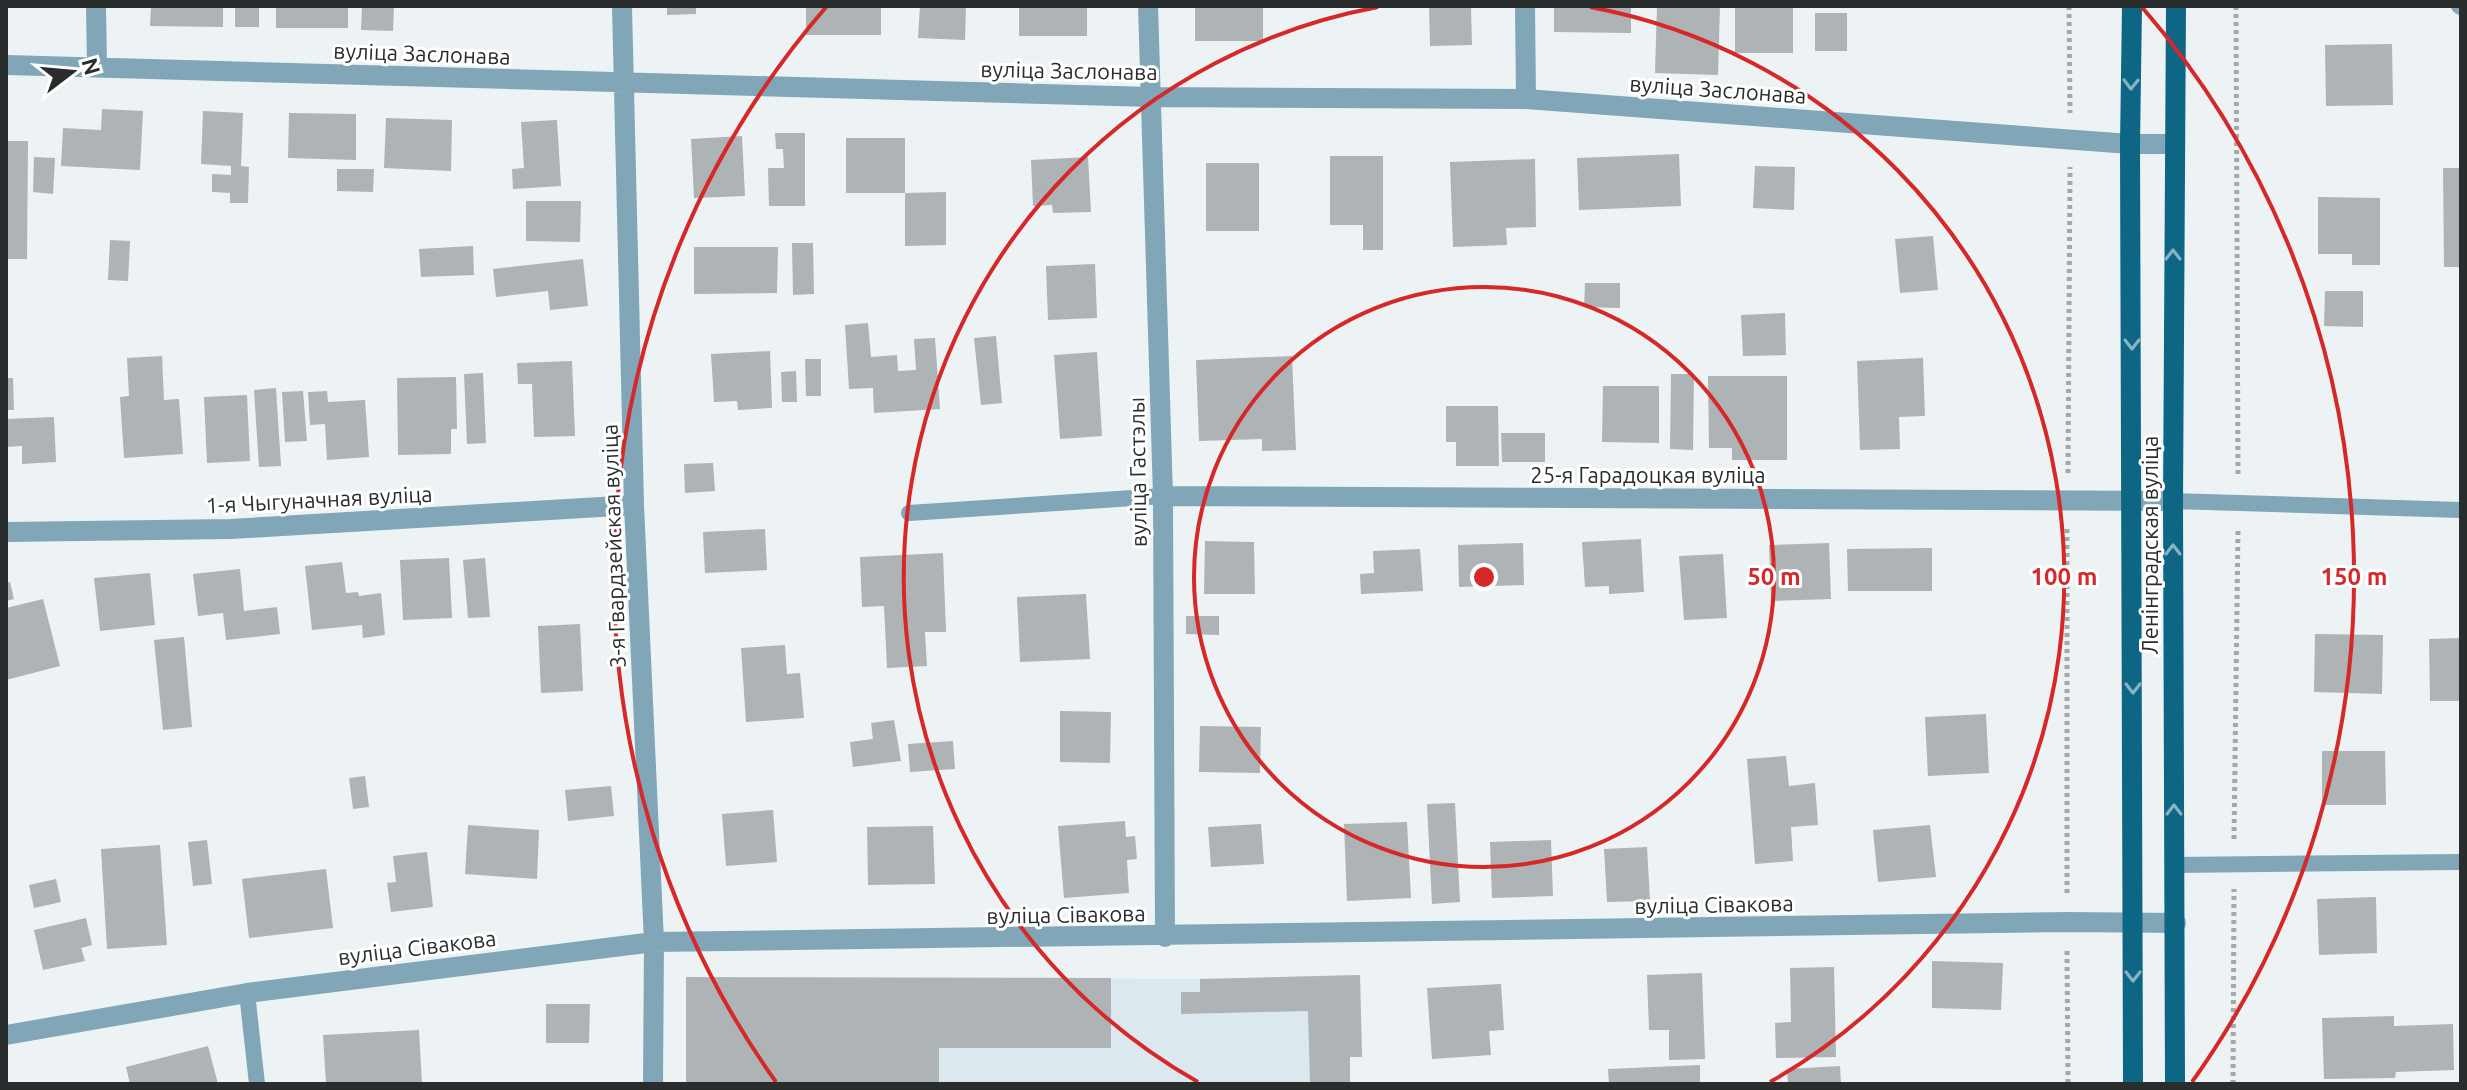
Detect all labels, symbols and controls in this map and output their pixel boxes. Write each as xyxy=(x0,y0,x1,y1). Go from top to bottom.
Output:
north arrow xyxy=(32,32,112,112)
street label: вуліца Заслонава xyxy=(333,37,511,69)
text: N xyxy=(77,55,106,78)
street label: вуліца Заслонава xyxy=(980,56,1158,84)
street label: вуліца Заслонава xyxy=(1629,70,1807,108)
one-way arrow xyxy=(2122,78,2140,91)
one-way arrow xyxy=(2165,248,2182,261)
one-way arrow xyxy=(2123,338,2140,351)
street label: вуліца Гастэлы xyxy=(1123,397,1151,547)
street label: 3-я Гвардзейская вуліца xyxy=(596,424,630,668)
street label: Ленінградская вуліца xyxy=(2137,436,2162,654)
street label: 25-я Гарадоцкая вуліца xyxy=(1530,462,1766,487)
street label: 1-я Чыгуначная вуліца xyxy=(205,481,433,517)
one-way arrow xyxy=(2164,543,2182,556)
centre of rings xyxy=(1470,563,1498,591)
text: 50 m xyxy=(1747,563,1801,590)
text: 100 m xyxy=(2031,563,2097,590)
text: 150 m xyxy=(2321,563,2387,590)
one-way arrow xyxy=(2124,682,2142,695)
one-way arrow xyxy=(2165,803,2183,816)
street label: вуліца Сівакова xyxy=(1634,890,1794,918)
street label: вуліца Сівакова xyxy=(986,900,1146,928)
street label: вуліца Сівакова xyxy=(336,925,498,969)
one-way arrow xyxy=(2125,970,2142,983)

